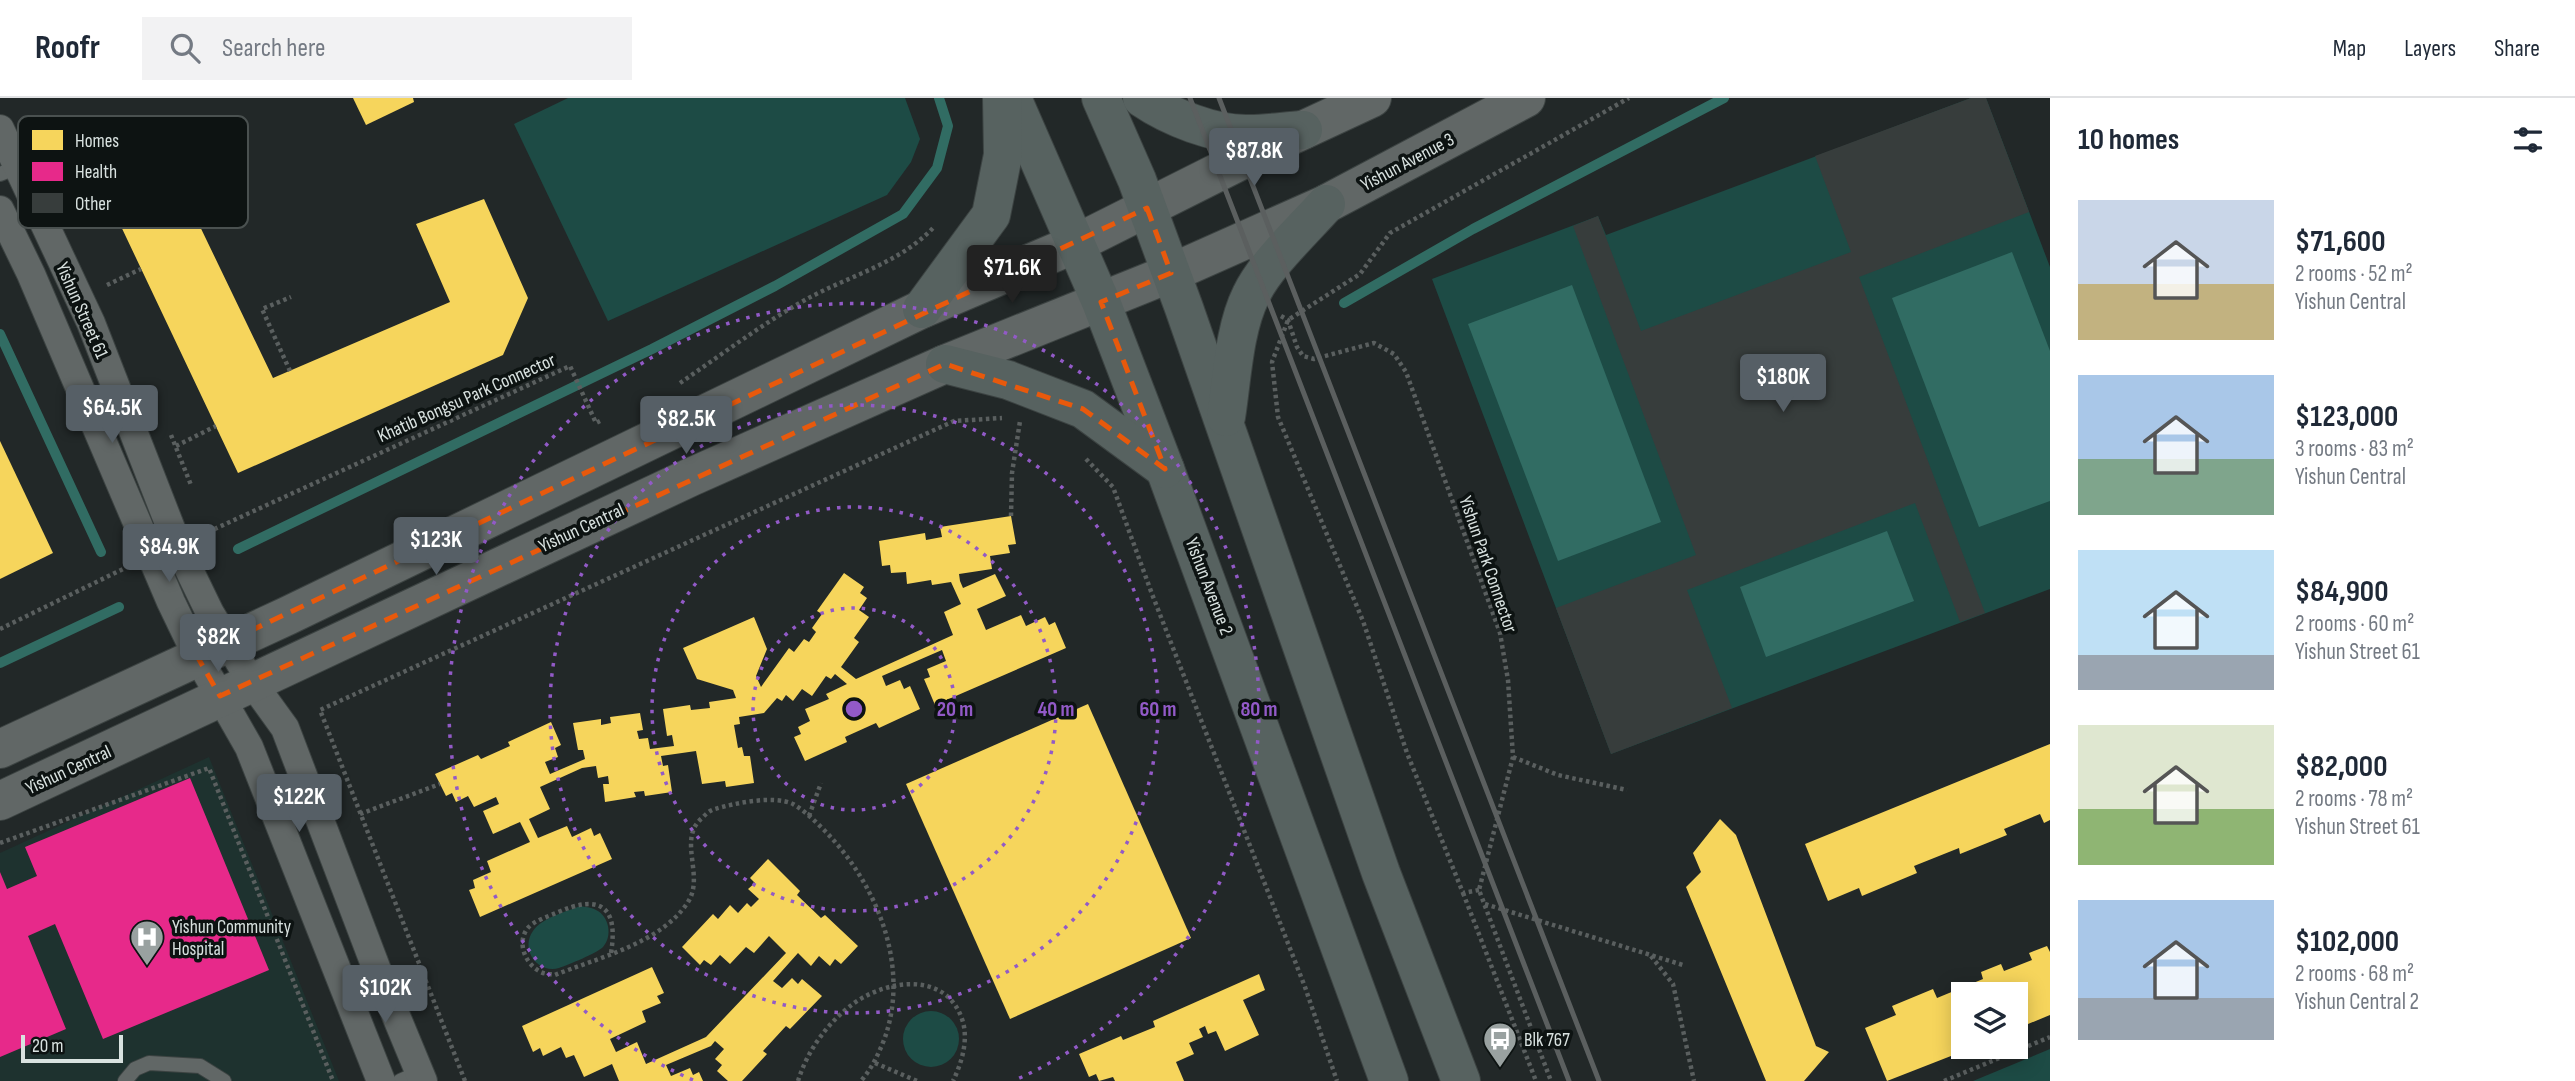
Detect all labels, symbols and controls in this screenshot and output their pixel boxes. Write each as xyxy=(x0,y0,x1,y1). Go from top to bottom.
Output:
search box xyxy=(142,17,632,80)
text: Roofr xyxy=(35,28,100,68)
icon: search xyxy=(166,29,204,67)
text: Search here xyxy=(222,33,325,64)
text: Map xyxy=(2333,34,2366,63)
text: Layers xyxy=(2404,34,2456,63)
text: Share xyxy=(2494,34,2540,63)
legend xyxy=(18,116,248,228)
icon: filters xyxy=(2509,121,2547,159)
text: 10 homes xyxy=(2078,122,2179,158)
street label: Yishun Avenue 3 xyxy=(1357,128,1458,197)
pin: $87.8K xyxy=(1197,129,1311,188)
text: Homes xyxy=(75,130,119,153)
text: $87.8K xyxy=(1225,137,1283,165)
text: Health xyxy=(75,161,117,184)
text: Other xyxy=(75,193,112,216)
text: $71,600 xyxy=(2295,224,2385,260)
icon: home xyxy=(2134,228,2218,312)
pin: $71.6K xyxy=(955,246,1069,305)
text: $71.6K xyxy=(983,254,1041,282)
street label: Yishun Street 61 xyxy=(50,259,113,363)
text: 2 rooms · 52 m² xyxy=(2295,260,2413,288)
text: Yishun Central xyxy=(2295,288,2406,316)
street label: Khatib Bongsu Park Connector xyxy=(374,349,560,448)
pin: $180K xyxy=(1734,354,1832,414)
text: $180K xyxy=(1756,363,1810,391)
pin: $64.5K xyxy=(55,386,169,445)
text: $64.5K xyxy=(82,394,142,422)
pin: $82.5K xyxy=(629,396,743,456)
text: $123,000 xyxy=(2295,399,2398,435)
icon: home xyxy=(2134,403,2218,487)
text: $82.5K xyxy=(656,405,716,433)
text: 3 rooms · 83 m² xyxy=(2295,435,2414,463)
text: Yishun Central xyxy=(2295,463,2406,491)
street label: Yishun Park Connector xyxy=(1453,493,1522,636)
street label: Yishun Central xyxy=(535,499,628,558)
pin: $123K xyxy=(387,518,485,577)
pin: $84.9K xyxy=(112,524,226,584)
text: $123K xyxy=(410,526,462,554)
text: $84.9K xyxy=(139,533,199,561)
street label: Yishun Avenue 2 xyxy=(1180,535,1238,638)
text: $84,900 xyxy=(2295,574,2388,610)
icon: home xyxy=(2134,578,2218,662)
text: 2 rooms · 60 m² xyxy=(2295,610,2414,638)
pin: $82K xyxy=(177,614,259,674)
text: $82K xyxy=(196,623,240,651)
text: Yishun Street 61 xyxy=(2295,638,2420,666)
centre of rings xyxy=(842,697,866,721)
text: 20 m xyxy=(937,697,973,722)
text: 40 m xyxy=(1038,697,1074,722)
text: 60 m xyxy=(1139,697,1177,722)
text: 80 m xyxy=(1240,697,1278,722)
street label: Yishun Central xyxy=(22,741,115,800)
text: $82,000 xyxy=(2295,749,2387,785)
icon: home xyxy=(2134,753,2218,837)
pin: $122K xyxy=(250,774,348,834)
text: $122K xyxy=(273,783,325,811)
text: 2 rooms · 78 m² xyxy=(2295,785,2413,813)
text: Yishun Street 61 xyxy=(2295,813,2420,841)
place label: Yishun Community Hospital xyxy=(172,916,292,961)
hospital icon: Yishun Community Hospital xyxy=(128,918,166,967)
text: $102,000 xyxy=(2295,924,2399,960)
icon: home xyxy=(2134,928,2218,1012)
text: 2 rooms · 68 m² xyxy=(2295,960,2414,988)
pin: $102K xyxy=(336,965,434,1025)
text: $102K xyxy=(358,974,412,1002)
map controls xyxy=(1951,982,2028,1059)
button: layers xyxy=(1951,982,2028,1059)
text: Yishun Central 2 xyxy=(2295,988,2419,1016)
bus stop icon: Blk 767 xyxy=(1481,1020,1519,1069)
place label: Blk 767 xyxy=(1524,1029,1570,1052)
scale bar xyxy=(21,1032,122,1064)
text: 20 m xyxy=(32,1035,64,1058)

